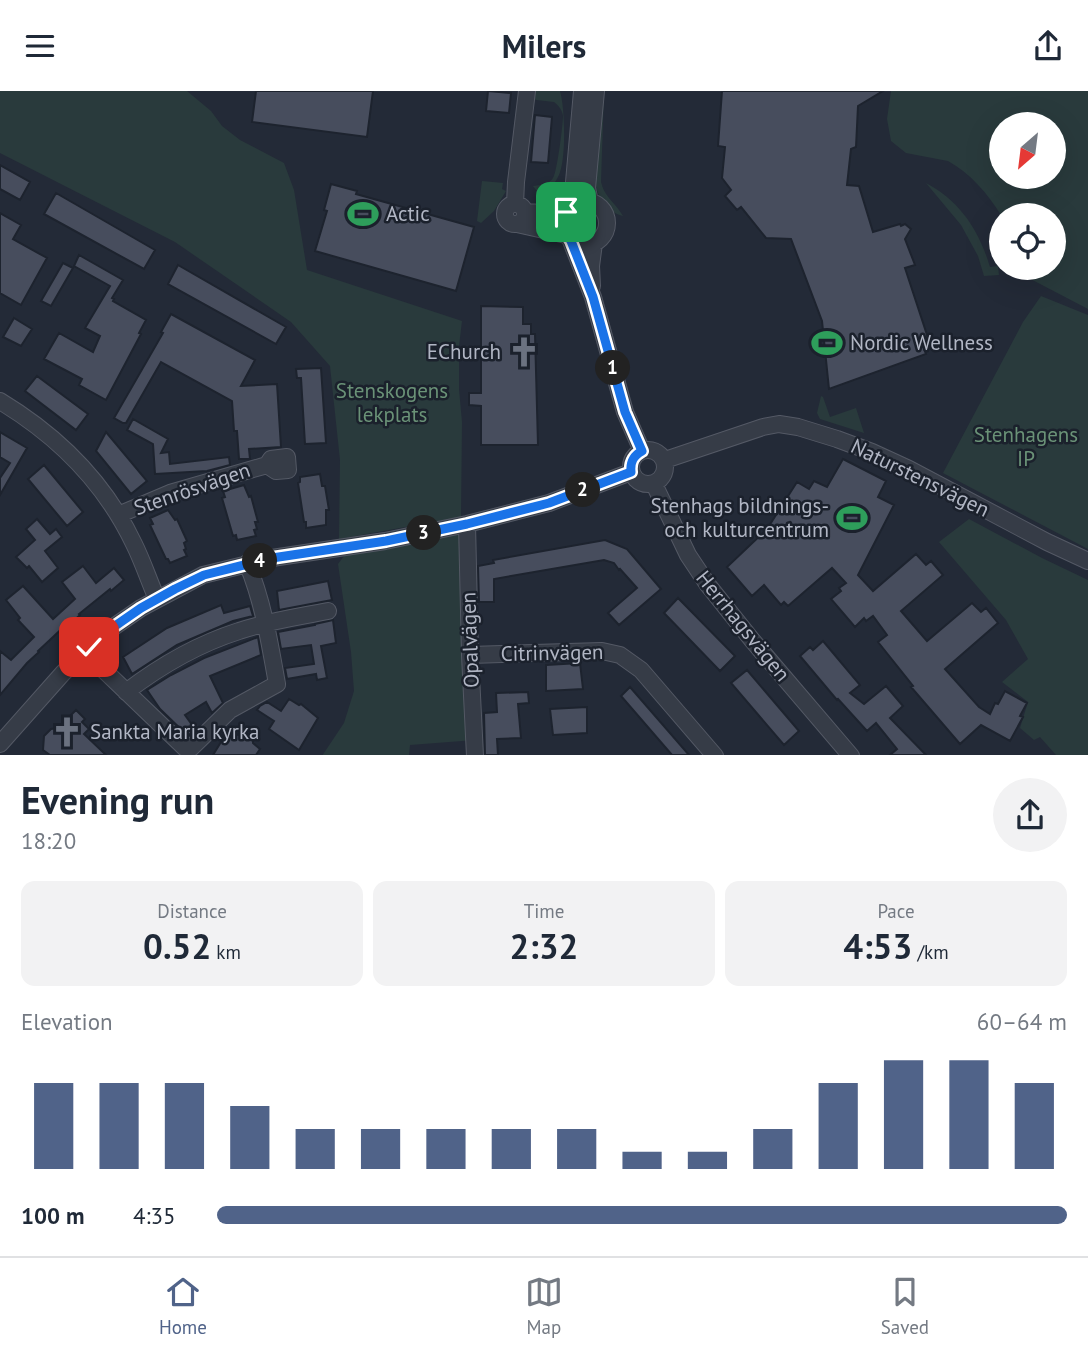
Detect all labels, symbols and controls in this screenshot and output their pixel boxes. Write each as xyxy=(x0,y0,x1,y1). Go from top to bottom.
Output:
text: Milers xyxy=(502,25,586,67)
icon: menu xyxy=(21,27,59,65)
icon: share xyxy=(1029,27,1067,65)
north arrow xyxy=(989,112,1066,189)
map controls xyxy=(989,112,1066,280)
pin xyxy=(536,182,596,242)
icon: arrive xyxy=(547,193,585,231)
sports icon: Actic xyxy=(346,197,380,231)
place label: Actic xyxy=(386,200,430,227)
button: locate xyxy=(989,203,1066,280)
sports icon: Nordic Wellness xyxy=(810,326,844,360)
place label: Nordic Wellness xyxy=(850,329,993,356)
church icon: EChurch xyxy=(507,335,541,369)
place label: EChurch xyxy=(427,338,501,365)
pin: 1 xyxy=(596,351,630,385)
text: 1 xyxy=(607,355,618,379)
park label: Stenskogens lekplats xyxy=(336,377,448,428)
park label: Stenhagens IP xyxy=(974,421,1078,472)
street label: Naturstensvägen xyxy=(847,432,994,523)
street label: Stenrösvägen xyxy=(130,456,254,521)
pin: 2 xyxy=(566,473,600,507)
text: 2 xyxy=(577,477,588,501)
place label: Stenhags bildnings- och kulturcentrum xyxy=(651,492,829,543)
sports icon: Stenhags bildnings- och kulturcentrum xyxy=(835,501,869,535)
pin: 3 xyxy=(406,515,442,551)
text: 3 xyxy=(418,520,429,544)
pin: 4 xyxy=(243,543,278,579)
text: 4 xyxy=(254,548,265,572)
street label: Herrhagsvägen xyxy=(690,565,796,687)
street label: Opalvägen xyxy=(454,591,485,689)
pin xyxy=(59,617,119,677)
icon: check xyxy=(70,628,108,666)
street label: Citrinvägen xyxy=(500,638,604,667)
church icon: Sankta Maria kyrka xyxy=(50,715,84,749)
place label: Sankta Maria kyrka xyxy=(90,718,259,745)
text: Evening run xyxy=(21,775,214,824)
button: share xyxy=(993,778,1067,852)
text: 18:20 xyxy=(21,826,76,855)
text: Distance xyxy=(157,899,227,923)
text: Time xyxy=(524,899,564,923)
text: Pace xyxy=(877,899,915,923)
text: 0.52 xyxy=(143,923,211,969)
text: 2:32 xyxy=(510,923,578,969)
text: 4:53 xyxy=(843,923,912,969)
text: km xyxy=(211,940,241,964)
text: /km xyxy=(912,940,949,964)
text: Elevation xyxy=(21,1007,113,1036)
text: 60–64 m xyxy=(977,1007,1067,1036)
text: 100 m xyxy=(21,1201,84,1230)
text: 4:35 xyxy=(133,1201,176,1230)
tab: Home xyxy=(159,1273,207,1339)
tab: Map xyxy=(525,1273,563,1339)
tab: Saved xyxy=(881,1273,929,1339)

